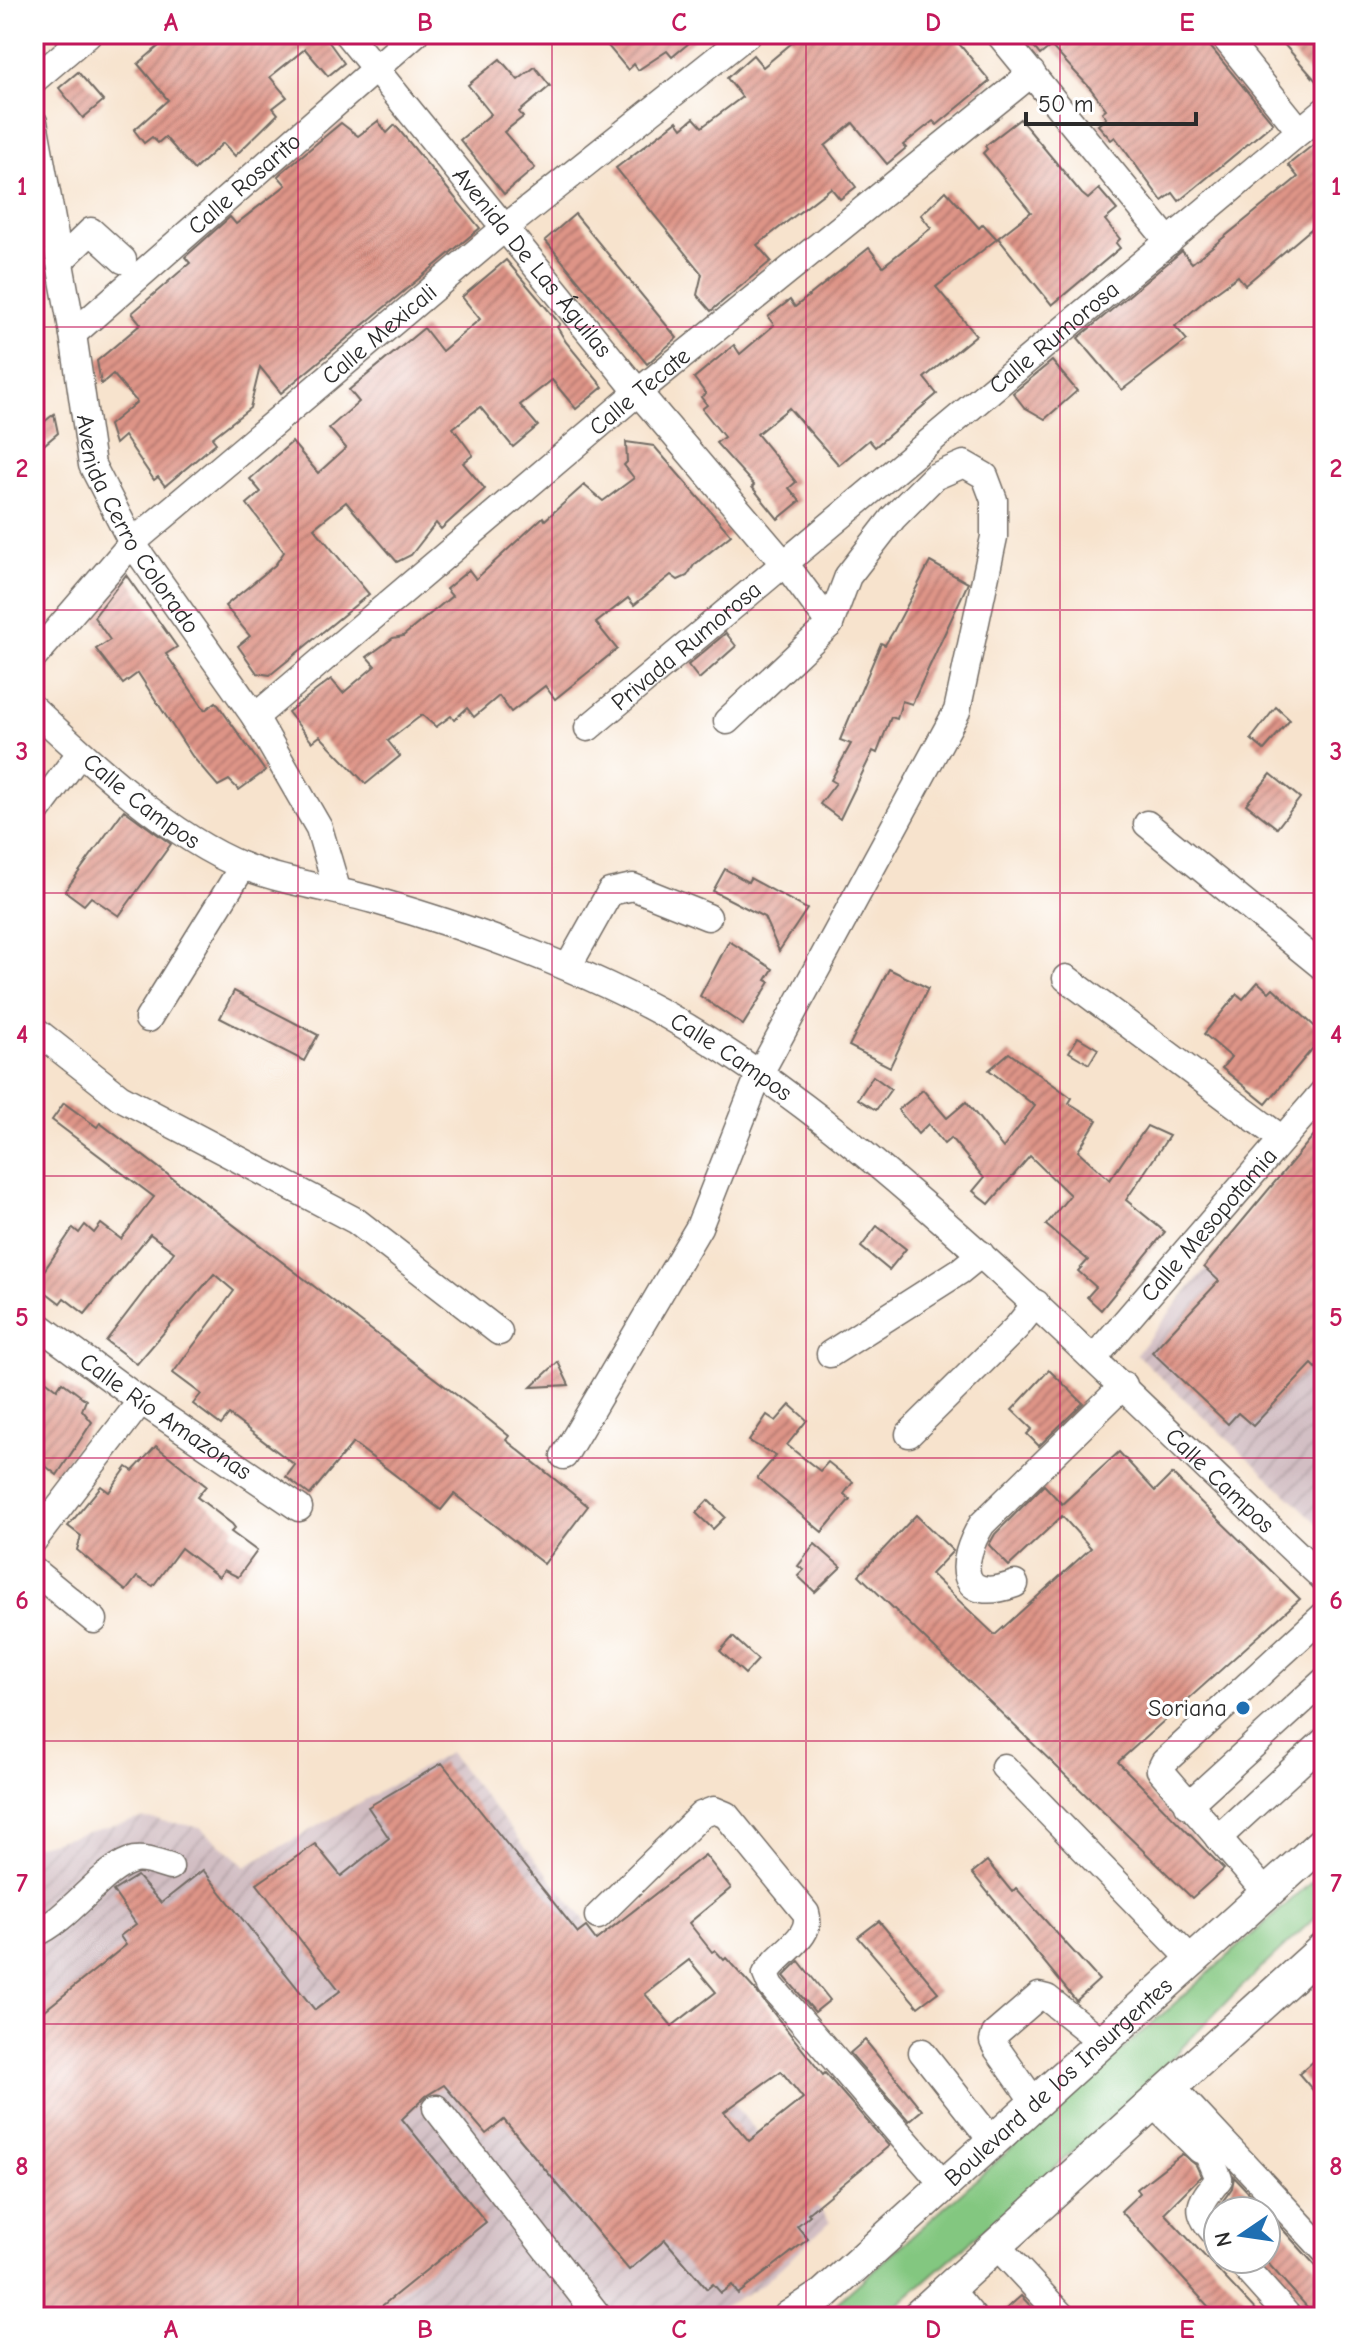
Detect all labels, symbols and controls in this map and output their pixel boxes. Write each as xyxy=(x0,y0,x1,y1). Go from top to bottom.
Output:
text: A xyxy=(164,8,179,38)
text: B xyxy=(417,8,433,38)
text: C xyxy=(671,8,687,38)
text: D xyxy=(925,8,941,38)
text: E xyxy=(1179,8,1195,38)
scale bar xyxy=(1026,76,1196,126)
text: 50 m xyxy=(1038,90,1094,118)
street label: Calle Rosarito xyxy=(182,127,306,240)
street label: Avenida De Las Águilas xyxy=(447,161,618,363)
text: 1 xyxy=(17,172,27,202)
text: 1 xyxy=(1331,172,1341,202)
street label: Calle Rumorosa xyxy=(983,275,1125,400)
street label: Calle Mexicali xyxy=(316,278,442,390)
street label: Calle Tecate xyxy=(584,341,696,441)
street label: Avenida Cerro Colorado xyxy=(71,413,205,639)
text: 2 xyxy=(16,454,28,484)
text: 2 xyxy=(1330,454,1342,484)
street label: Privada Rumorosa xyxy=(606,575,767,716)
text: 3 xyxy=(16,737,28,767)
text: 3 xyxy=(1330,737,1342,767)
street label: Calle Campos xyxy=(78,747,205,855)
street label: Calle Campos xyxy=(665,1006,798,1107)
text: 4 xyxy=(16,1020,28,1050)
text: 4 xyxy=(1330,1020,1342,1050)
street label: Calle Mesopotamia xyxy=(1135,1142,1283,1307)
text: 5 xyxy=(15,1303,29,1333)
text: 5 xyxy=(1329,1303,1343,1333)
street label: Calle Río Amazonas xyxy=(74,1347,257,1486)
street label: Calle Campos xyxy=(1160,1422,1280,1539)
text: 6 xyxy=(15,1586,29,1616)
text: 6 xyxy=(1329,1586,1343,1616)
place label: Soriana xyxy=(1148,1694,1227,1722)
marker: Soriana xyxy=(1234,1699,1252,1717)
text: 7 xyxy=(16,1869,28,1899)
text: 7 xyxy=(1330,1869,1342,1899)
street label: Boulevard de los Insurgentes xyxy=(939,1972,1178,2192)
text: 8 xyxy=(15,2152,29,2182)
text: 8 xyxy=(1329,2152,1343,2182)
north arrow xyxy=(1202,2195,1282,2275)
text: N xyxy=(1209,2229,1238,2249)
text: A xyxy=(164,2315,179,2345)
text: B xyxy=(417,2315,433,2345)
text: C xyxy=(671,2315,687,2345)
text: D xyxy=(925,2315,941,2345)
text: E xyxy=(1179,2315,1195,2345)

